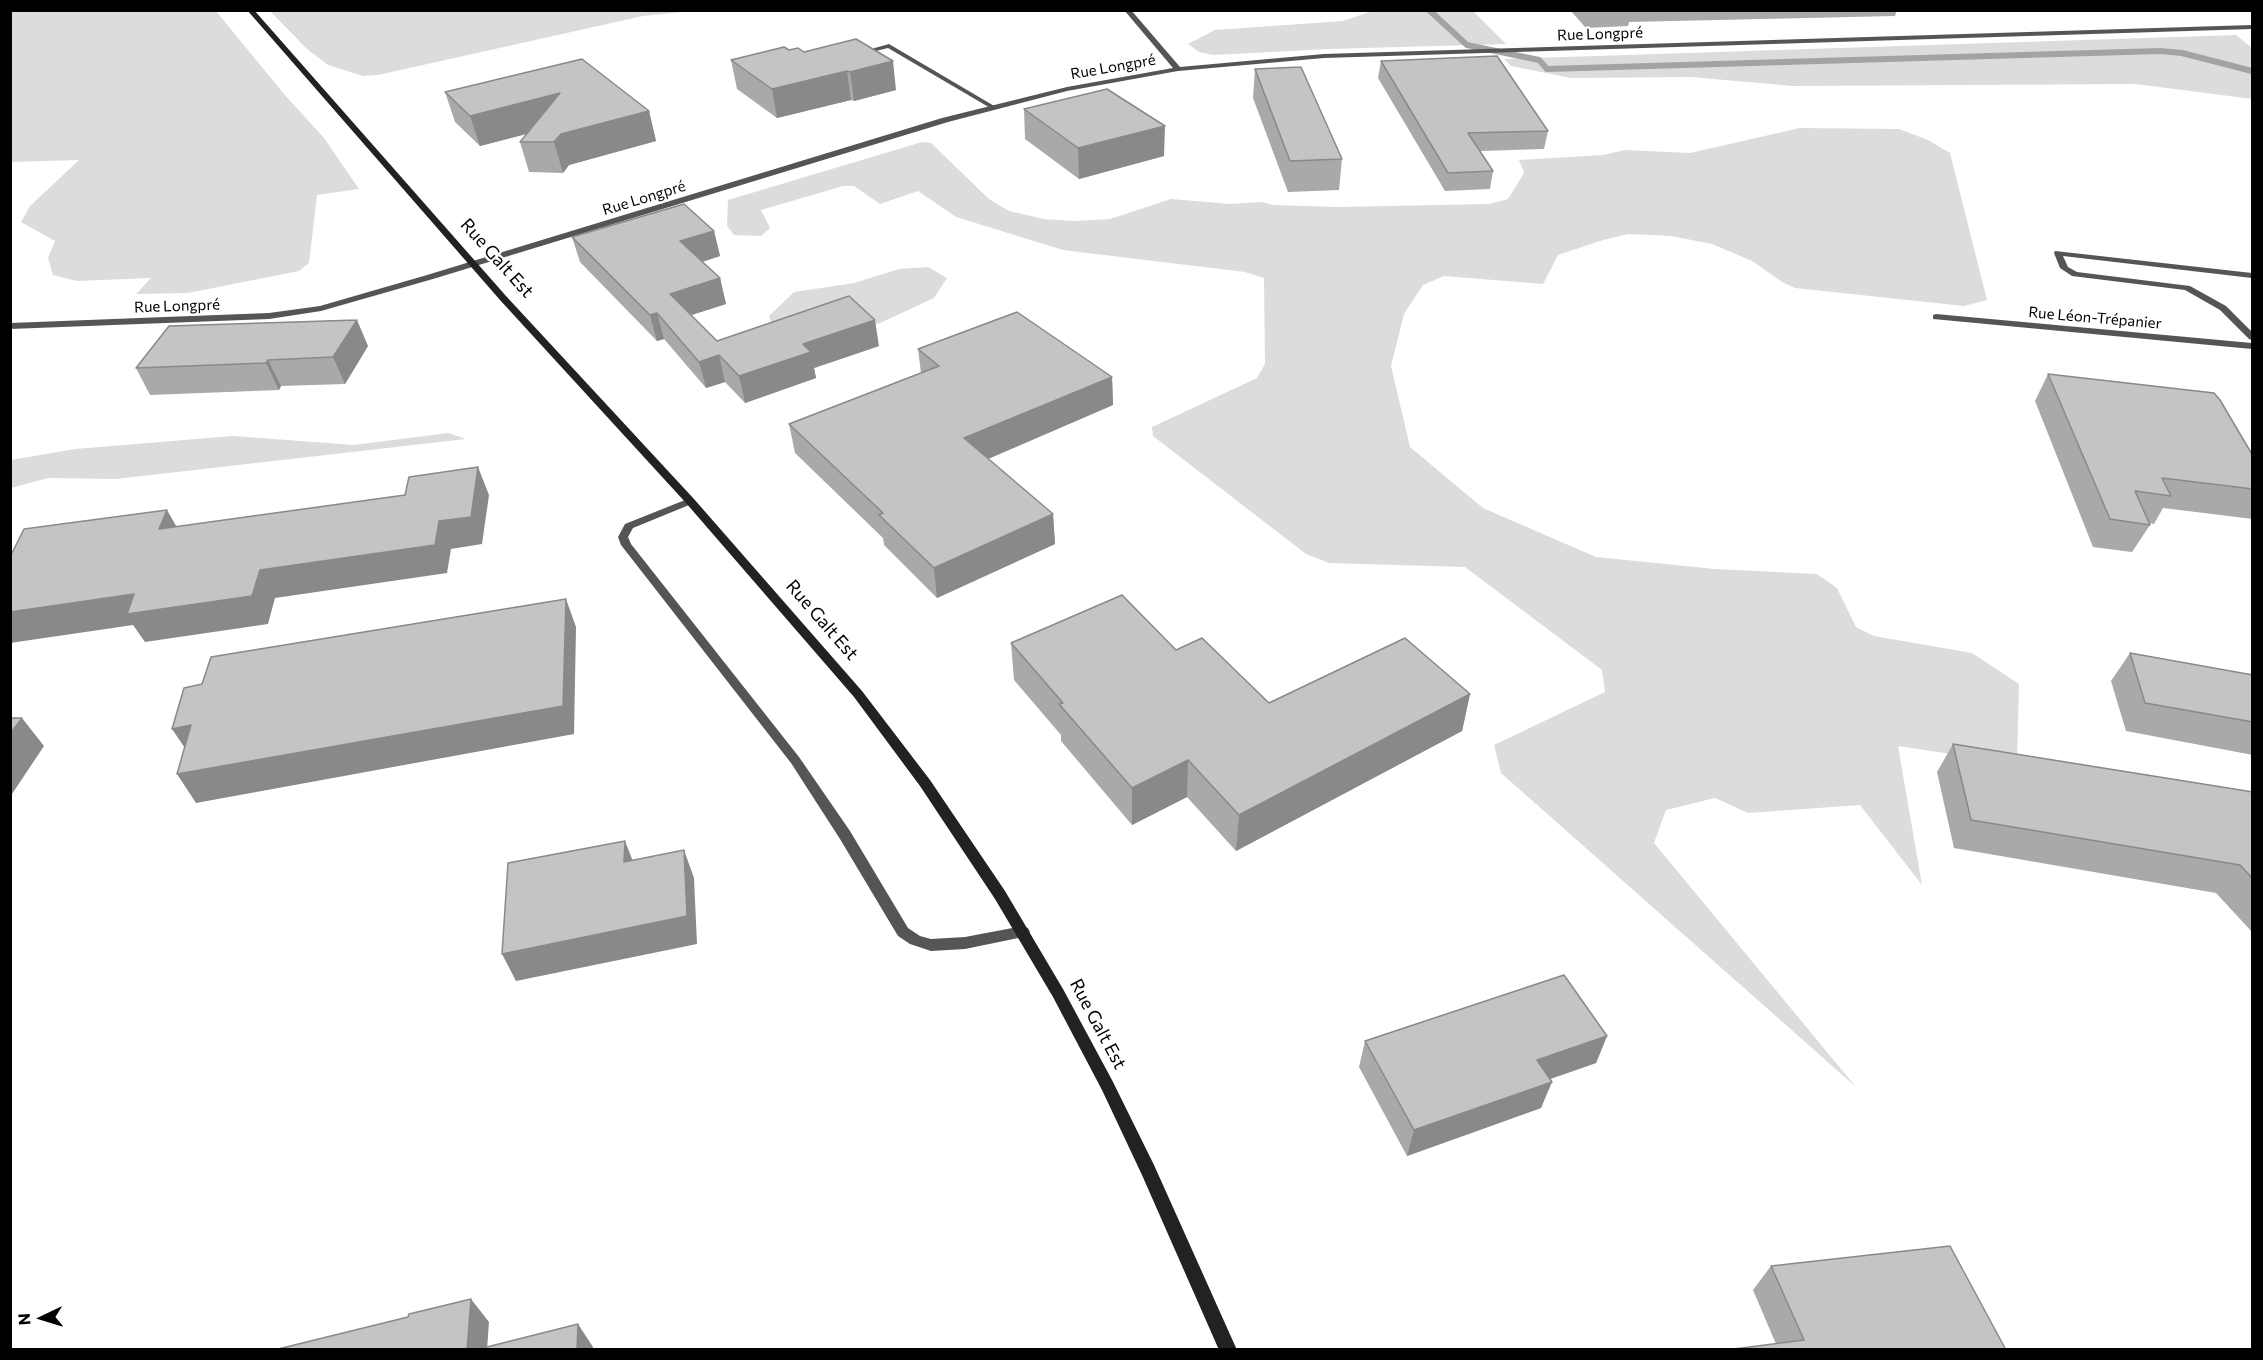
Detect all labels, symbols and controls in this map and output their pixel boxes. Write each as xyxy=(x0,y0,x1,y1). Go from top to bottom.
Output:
street label: Rue Longpré xyxy=(1557,24,1643,44)
street label: Rue Longpré xyxy=(1069,51,1157,83)
street label: Rue Longpré xyxy=(600,177,688,219)
street label: Rue Galt Est xyxy=(456,214,538,302)
street label: Rue Longpré xyxy=(134,296,220,316)
street label: Rue Léon-Trépanier xyxy=(2028,303,2162,333)
street label: Rue Galt Est xyxy=(781,576,863,664)
street label: Rue Galt Est xyxy=(1065,975,1131,1073)
north arrow xyxy=(12,1288,72,1348)
text: N xyxy=(14,1313,33,1326)

